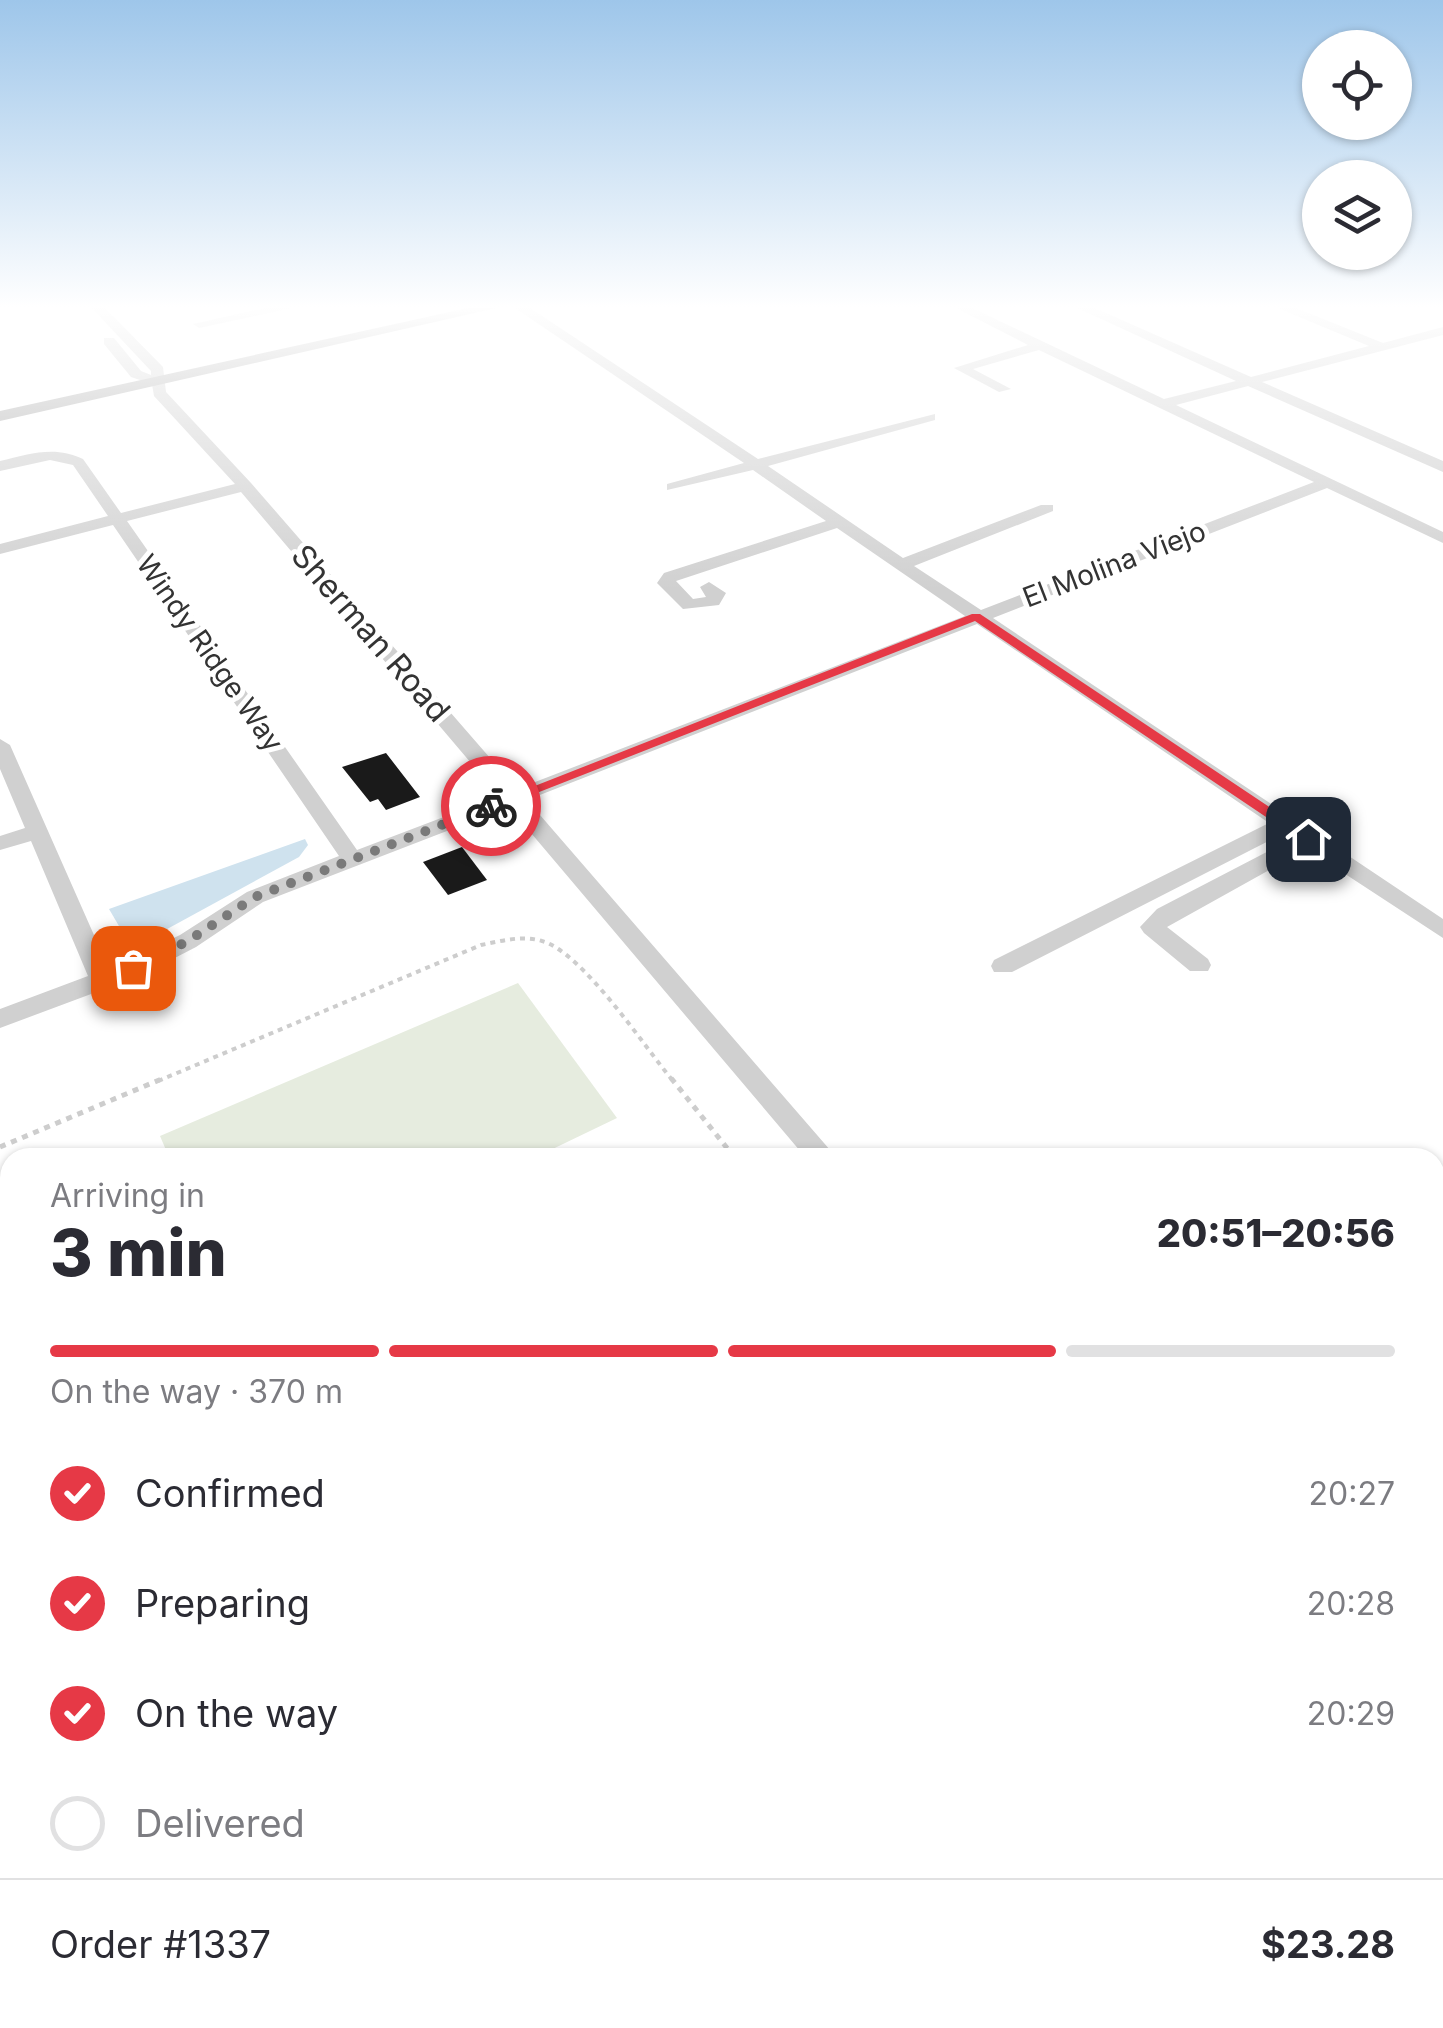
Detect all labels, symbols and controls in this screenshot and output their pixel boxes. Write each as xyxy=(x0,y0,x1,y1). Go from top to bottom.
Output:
map controls xyxy=(1302,30,1412,270)
button: locate xyxy=(1302,30,1412,140)
button: layers xyxy=(1302,160,1412,270)
street label: El Molina Viejo xyxy=(1018,513,1210,615)
street label: Sherman Road xyxy=(284,537,458,729)
street label: Windy Ridge Way xyxy=(129,548,291,758)
courier xyxy=(441,756,541,856)
icon: bike xyxy=(464,779,519,834)
pin xyxy=(1266,797,1351,882)
icon: home xyxy=(1281,812,1336,867)
pin xyxy=(91,926,176,1011)
icon: bag xyxy=(106,941,161,996)
text: Arriving in xyxy=(50,1176,205,1215)
text: 20:51–20:56 xyxy=(1157,1210,1395,1256)
text: 3 min xyxy=(50,1213,227,1292)
text: On the way · 370 m xyxy=(50,1372,343,1411)
icon: check xyxy=(50,1466,105,1521)
text: Confirmed xyxy=(135,1470,325,1516)
text: 20:27 xyxy=(1308,1474,1395,1513)
icon: check xyxy=(50,1576,105,1631)
text: Preparing xyxy=(135,1580,310,1626)
text: 20:28 xyxy=(1307,1584,1395,1623)
icon: check xyxy=(50,1686,105,1741)
text: On the way xyxy=(135,1690,338,1736)
text: 20:29 xyxy=(1307,1694,1395,1733)
text: Delivered xyxy=(135,1800,305,1846)
text: Order #1337 xyxy=(50,1921,271,1967)
text: $23.28 xyxy=(1261,1921,1395,1967)

